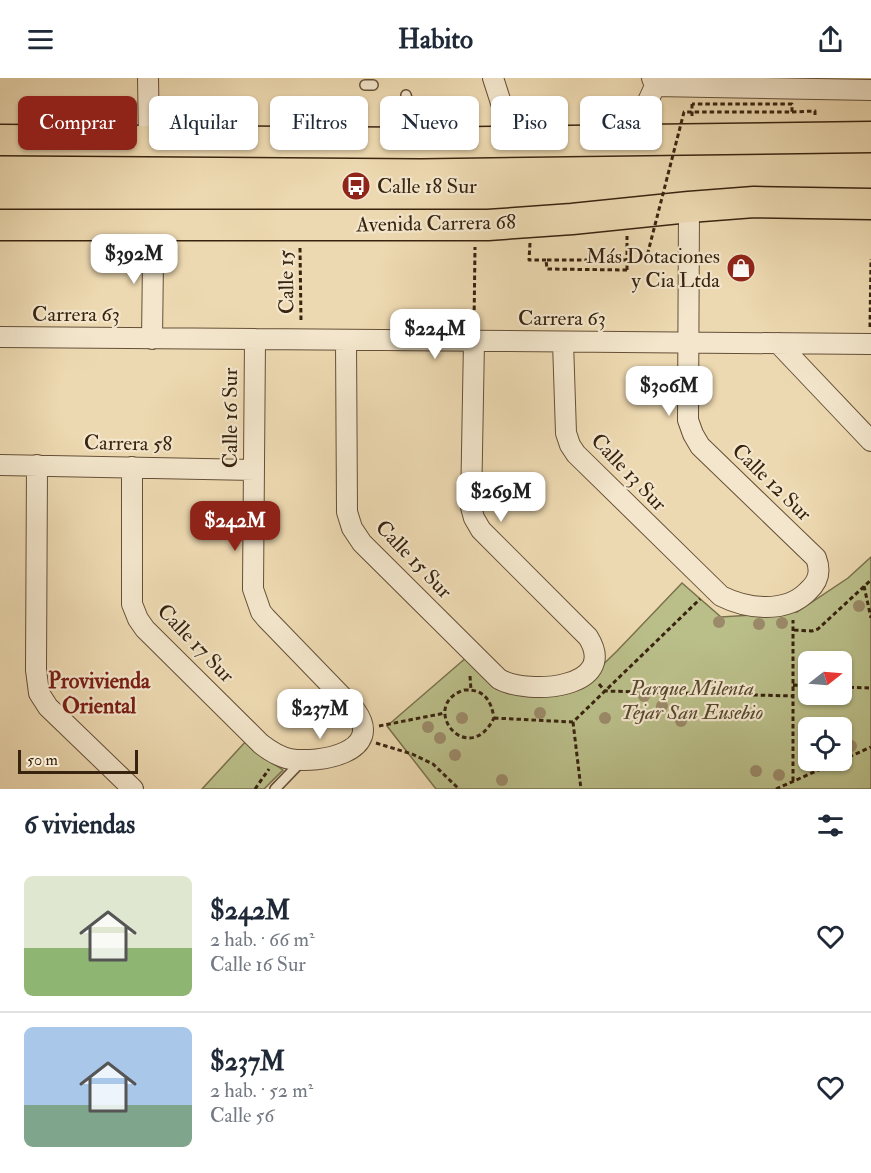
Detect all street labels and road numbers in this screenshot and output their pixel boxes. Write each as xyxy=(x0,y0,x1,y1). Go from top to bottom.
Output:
street label: Avenida Carrera 68 xyxy=(355,209,516,238)
street label: Calle 15 xyxy=(272,249,301,314)
street label: Carrera 63 xyxy=(32,301,120,328)
street label: Carrera 63 xyxy=(518,305,606,332)
street label: Calle 16 Sur xyxy=(217,368,244,468)
street label: Calle 13 Sur xyxy=(585,428,673,517)
street label: Carrera 58 xyxy=(84,429,172,458)
street label: Calle 12 Sur xyxy=(726,438,817,527)
street label: Calle 15 Sur xyxy=(369,514,458,605)
street label: Calle 17 Sur xyxy=(151,598,240,689)

